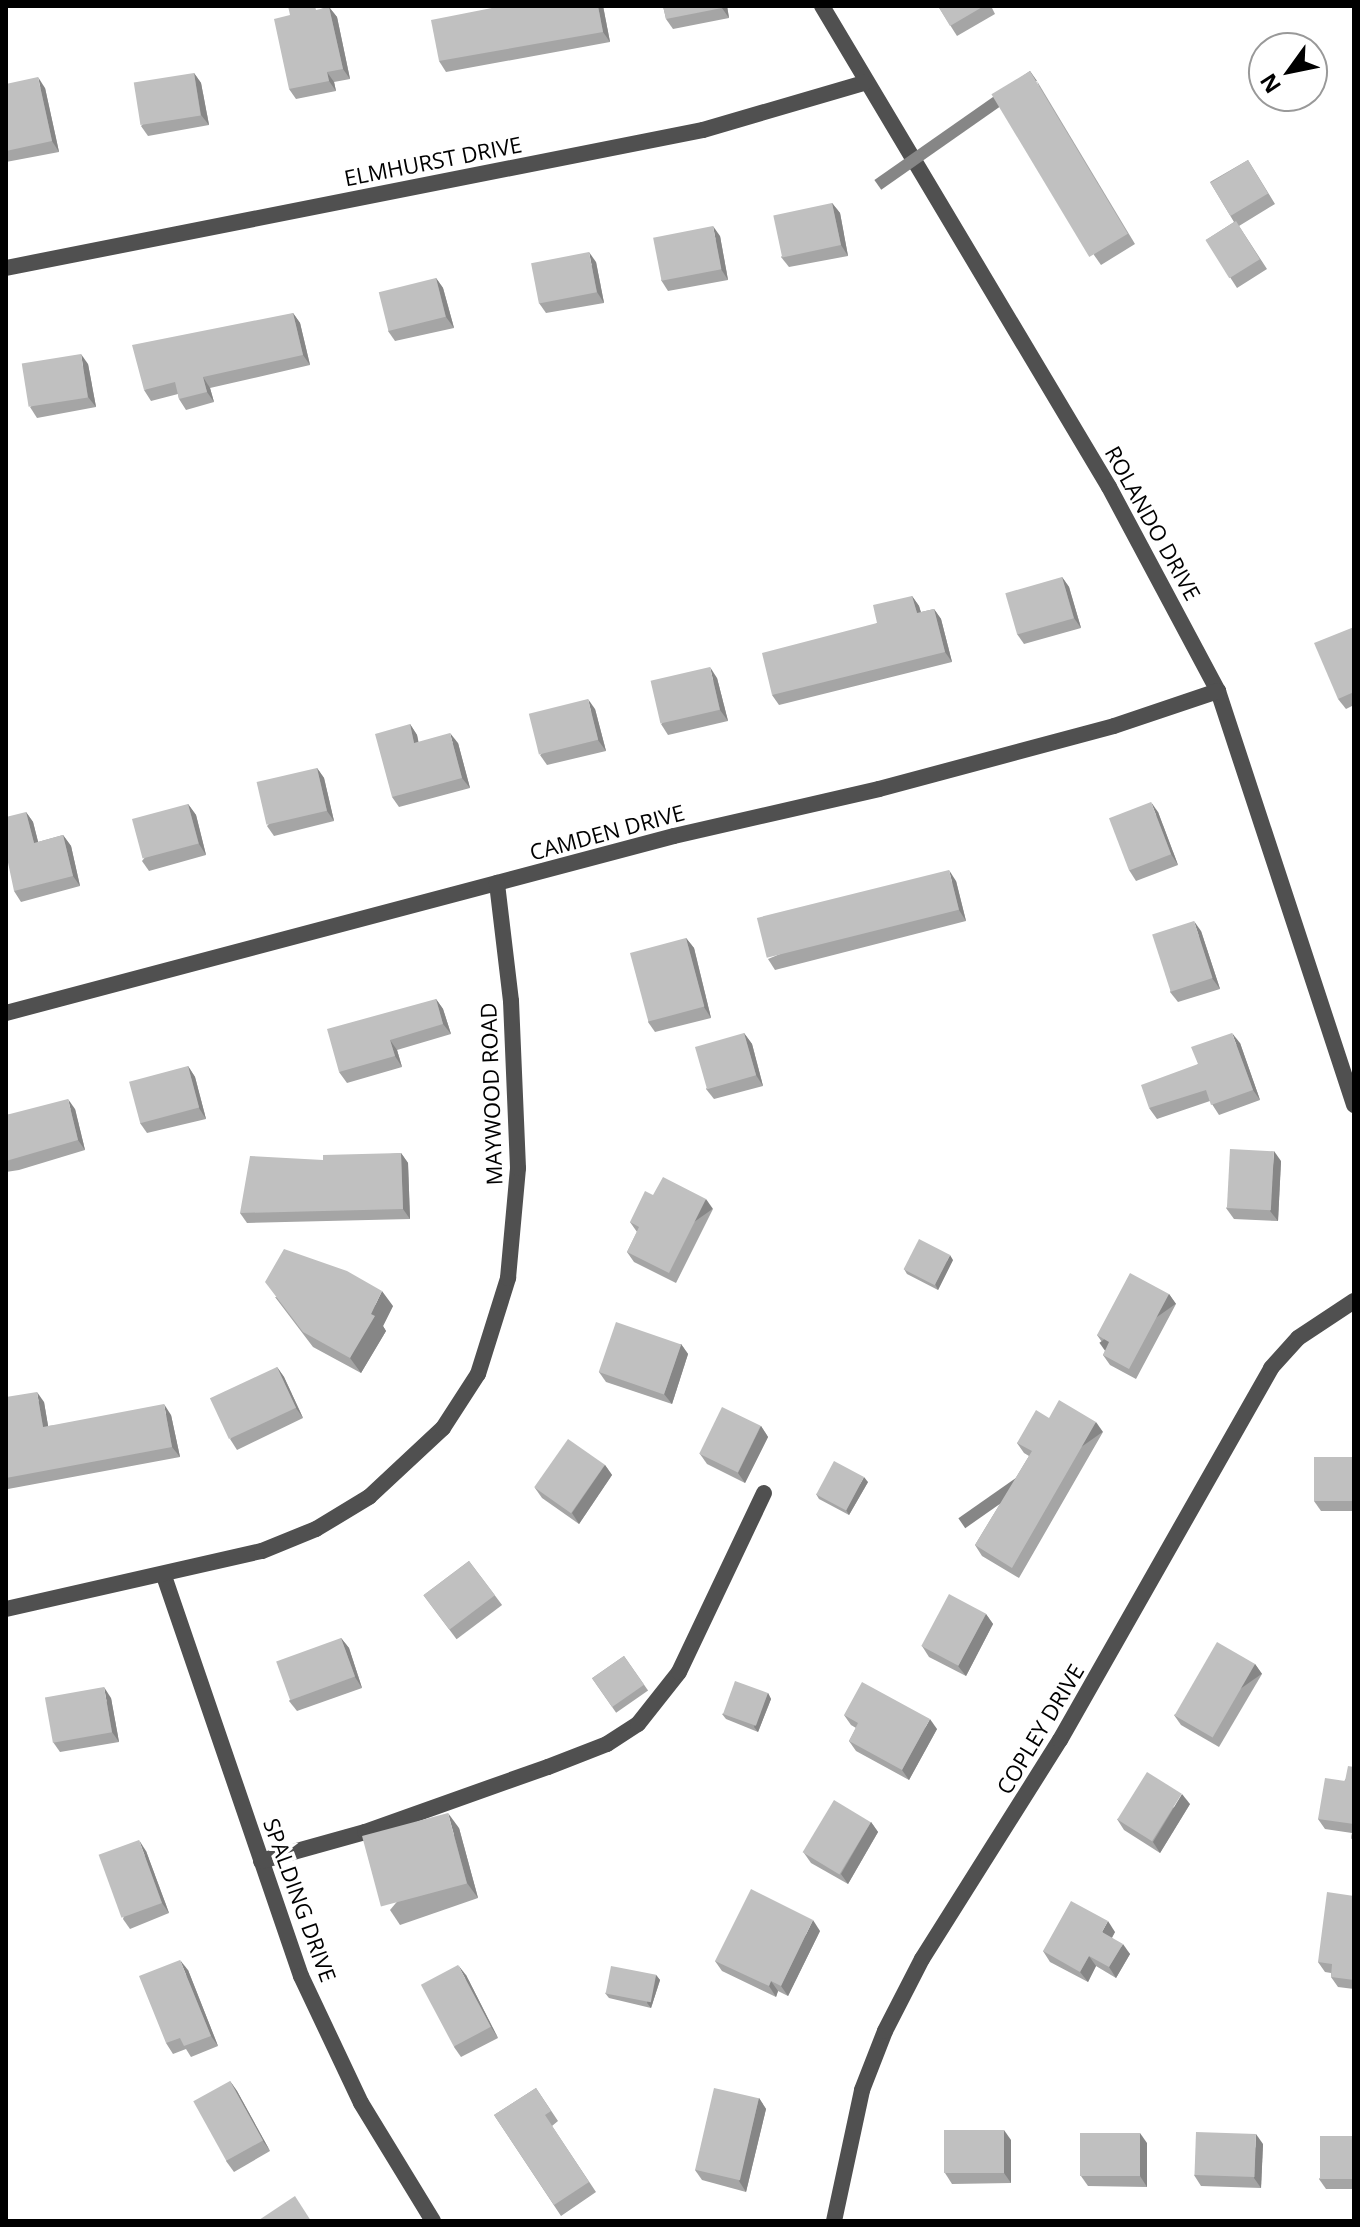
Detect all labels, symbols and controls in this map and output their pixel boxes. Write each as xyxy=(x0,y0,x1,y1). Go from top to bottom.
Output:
north arrow xyxy=(1248,32,1328,112)
text: N xyxy=(1252,68,1287,100)
street label: ELMHURST DRIVE xyxy=(342,131,524,191)
street label: ROLANDO DRIVE xyxy=(1100,441,1206,605)
street label: CAMDEN DRIVE xyxy=(527,799,687,865)
street label: MAYWOOD ROAD xyxy=(475,1002,507,1186)
street label: COPLEY DRIVE xyxy=(991,1659,1089,1799)
street label: SPALDING DRIVE xyxy=(258,1815,342,1985)

